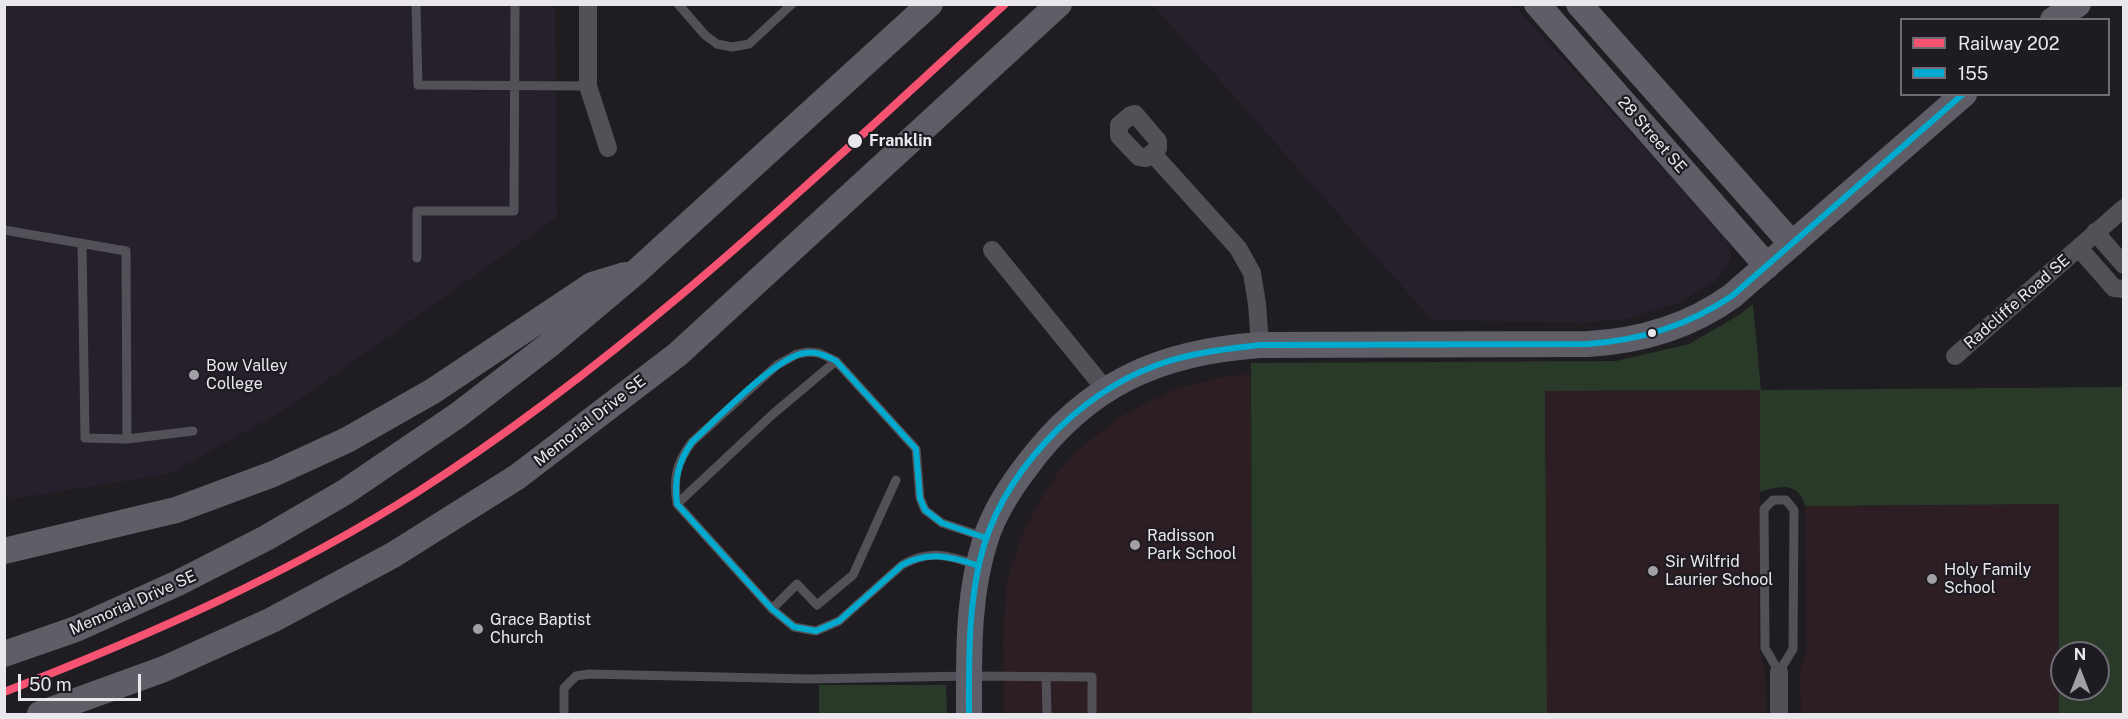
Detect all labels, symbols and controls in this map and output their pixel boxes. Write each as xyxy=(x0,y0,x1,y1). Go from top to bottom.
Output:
legend xyxy=(1900,18,2110,96)
text: Railway 202 xyxy=(1958,33,2060,54)
text: 155 xyxy=(1958,63,1988,84)
street label: 28 Street SE xyxy=(1614,93,1690,177)
place label: Franklin xyxy=(869,131,932,151)
marker: Franklin xyxy=(846,132,864,150)
street label: Radcliffe Road SE xyxy=(1960,251,2074,353)
unlabelled marker xyxy=(1646,327,1658,339)
place label: Bow Valley College xyxy=(206,356,288,394)
marker: Bow Valley College xyxy=(187,368,201,382)
street label: Memorial Drive SE xyxy=(530,371,650,471)
place label: Radisson Park School xyxy=(1147,526,1236,564)
marker: Radisson Park School xyxy=(1128,538,1142,552)
place label: Sir Wilfrid Laurier School xyxy=(1665,552,1773,590)
place label: Holy Family School xyxy=(1944,560,2031,598)
marker: Sir Wilfrid Laurier School xyxy=(1646,564,1660,578)
street label: Memorial Drive SE xyxy=(67,566,199,640)
marker: Holy Family School xyxy=(1925,572,1939,586)
place label: Grace Baptist Church xyxy=(490,610,591,648)
marker: Grace Baptist Church xyxy=(471,622,485,636)
north arrow xyxy=(2050,641,2110,701)
text: N xyxy=(2074,645,2086,664)
scale bar xyxy=(21,662,144,700)
text: 50 m xyxy=(29,674,72,695)

